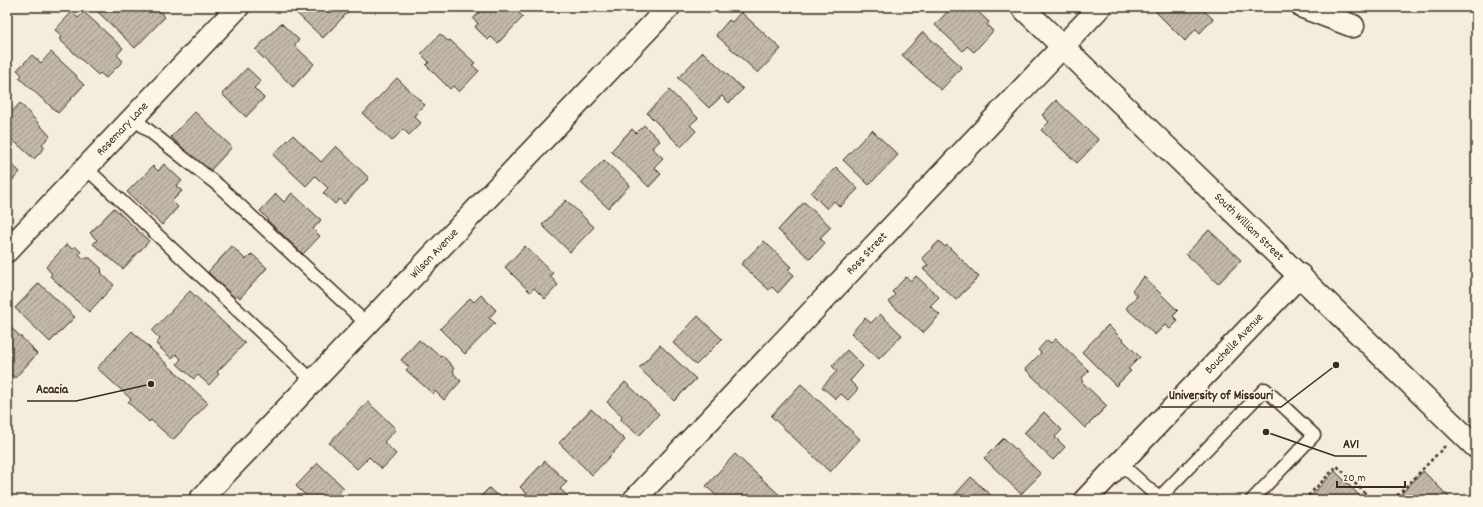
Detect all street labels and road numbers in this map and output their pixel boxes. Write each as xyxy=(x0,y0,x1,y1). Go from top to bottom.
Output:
street label: Rosemary Lane xyxy=(93,98,152,160)
street label: South William Street xyxy=(1210,189,1288,265)
street label: Wilson Avenue xyxy=(406,225,462,283)
street label: Ross Street xyxy=(842,228,892,279)
street label: Bouchelle Avenue xyxy=(1201,310,1267,378)

